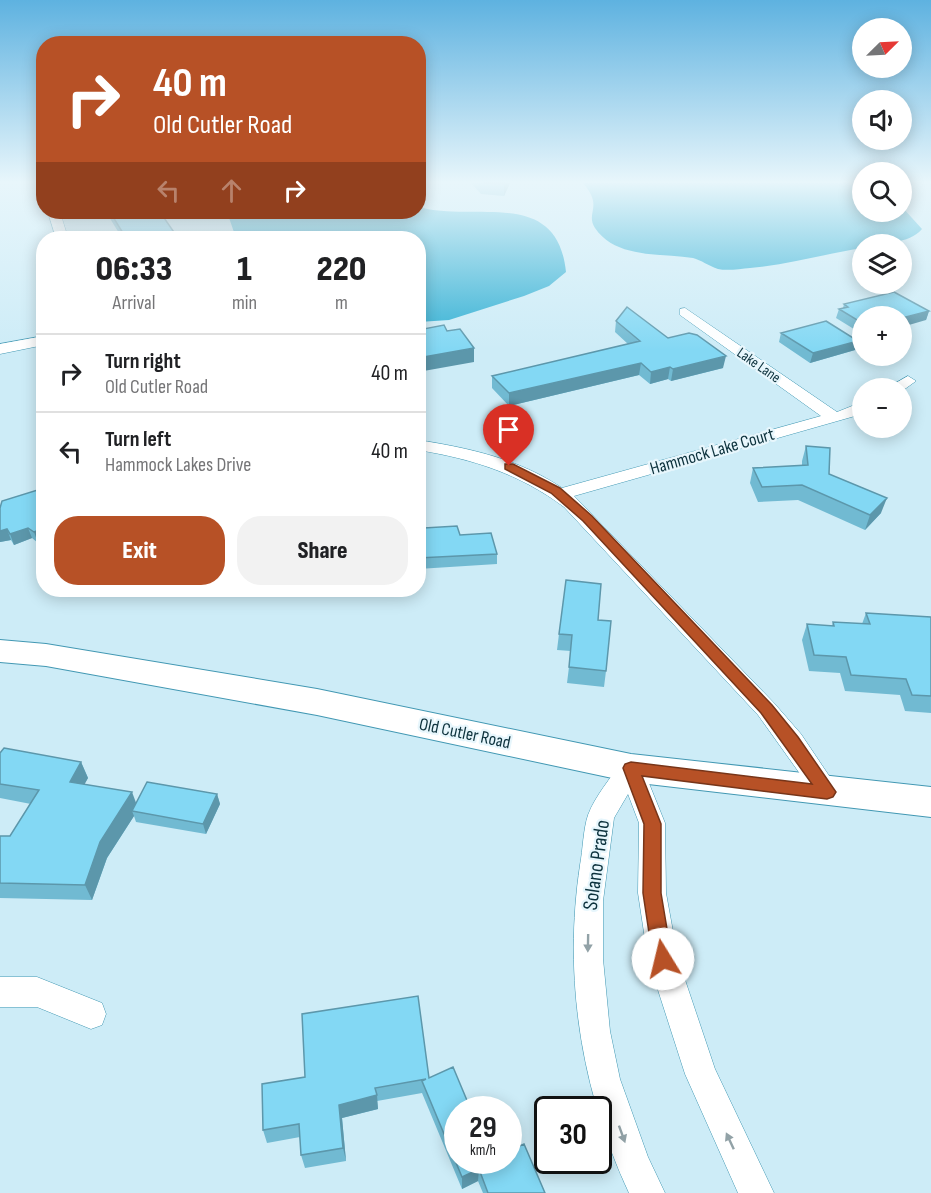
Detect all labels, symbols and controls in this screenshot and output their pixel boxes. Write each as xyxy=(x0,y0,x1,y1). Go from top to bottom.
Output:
north arrow xyxy=(852,18,912,78)
map controls xyxy=(852,18,912,438)
text: 40 m xyxy=(153,58,227,109)
icon: right xyxy=(54,60,132,138)
button: sound xyxy=(852,90,912,150)
text: Old Cutler Road xyxy=(153,109,292,141)
button: search xyxy=(852,162,912,222)
icon: left xyxy=(152,174,185,207)
icon: ahead xyxy=(215,174,248,207)
icon: right xyxy=(278,174,311,207)
button: layers xyxy=(852,234,912,294)
text: 06:33 xyxy=(95,248,172,291)
text: 1 xyxy=(237,248,252,291)
text: 220 xyxy=(317,248,367,291)
text: Arrival xyxy=(112,291,155,315)
text: min xyxy=(232,291,257,315)
text: m xyxy=(335,291,348,315)
button: + xyxy=(852,306,912,366)
street label: Lake Lane xyxy=(733,344,784,387)
text: Turn right xyxy=(105,348,181,375)
icon: right xyxy=(54,357,87,390)
text: 40 m xyxy=(371,360,408,387)
text: Old Cutler Road xyxy=(105,375,208,399)
button: − xyxy=(852,378,912,438)
pin xyxy=(483,404,534,466)
icon: arrive xyxy=(492,413,525,446)
street label: Hammock Lake Court xyxy=(648,424,777,479)
text: Turn left xyxy=(105,426,171,453)
icon: left xyxy=(54,435,87,468)
text: 40 m xyxy=(371,438,408,465)
text: Hammock Lakes Drive xyxy=(105,453,251,477)
button: Exit xyxy=(54,516,225,585)
button: Share xyxy=(237,516,408,585)
street label: Old Cutler Road xyxy=(417,714,513,753)
street label: Solano Prado xyxy=(578,818,615,912)
position arrow xyxy=(631,927,695,991)
one-way arrow xyxy=(583,933,593,952)
speed limit sign: 30 xyxy=(534,1096,612,1174)
text: 29 xyxy=(469,1110,497,1146)
one-way arrow xyxy=(618,1125,628,1143)
one-way arrow xyxy=(725,1132,734,1149)
text: km/h xyxy=(470,1141,496,1160)

